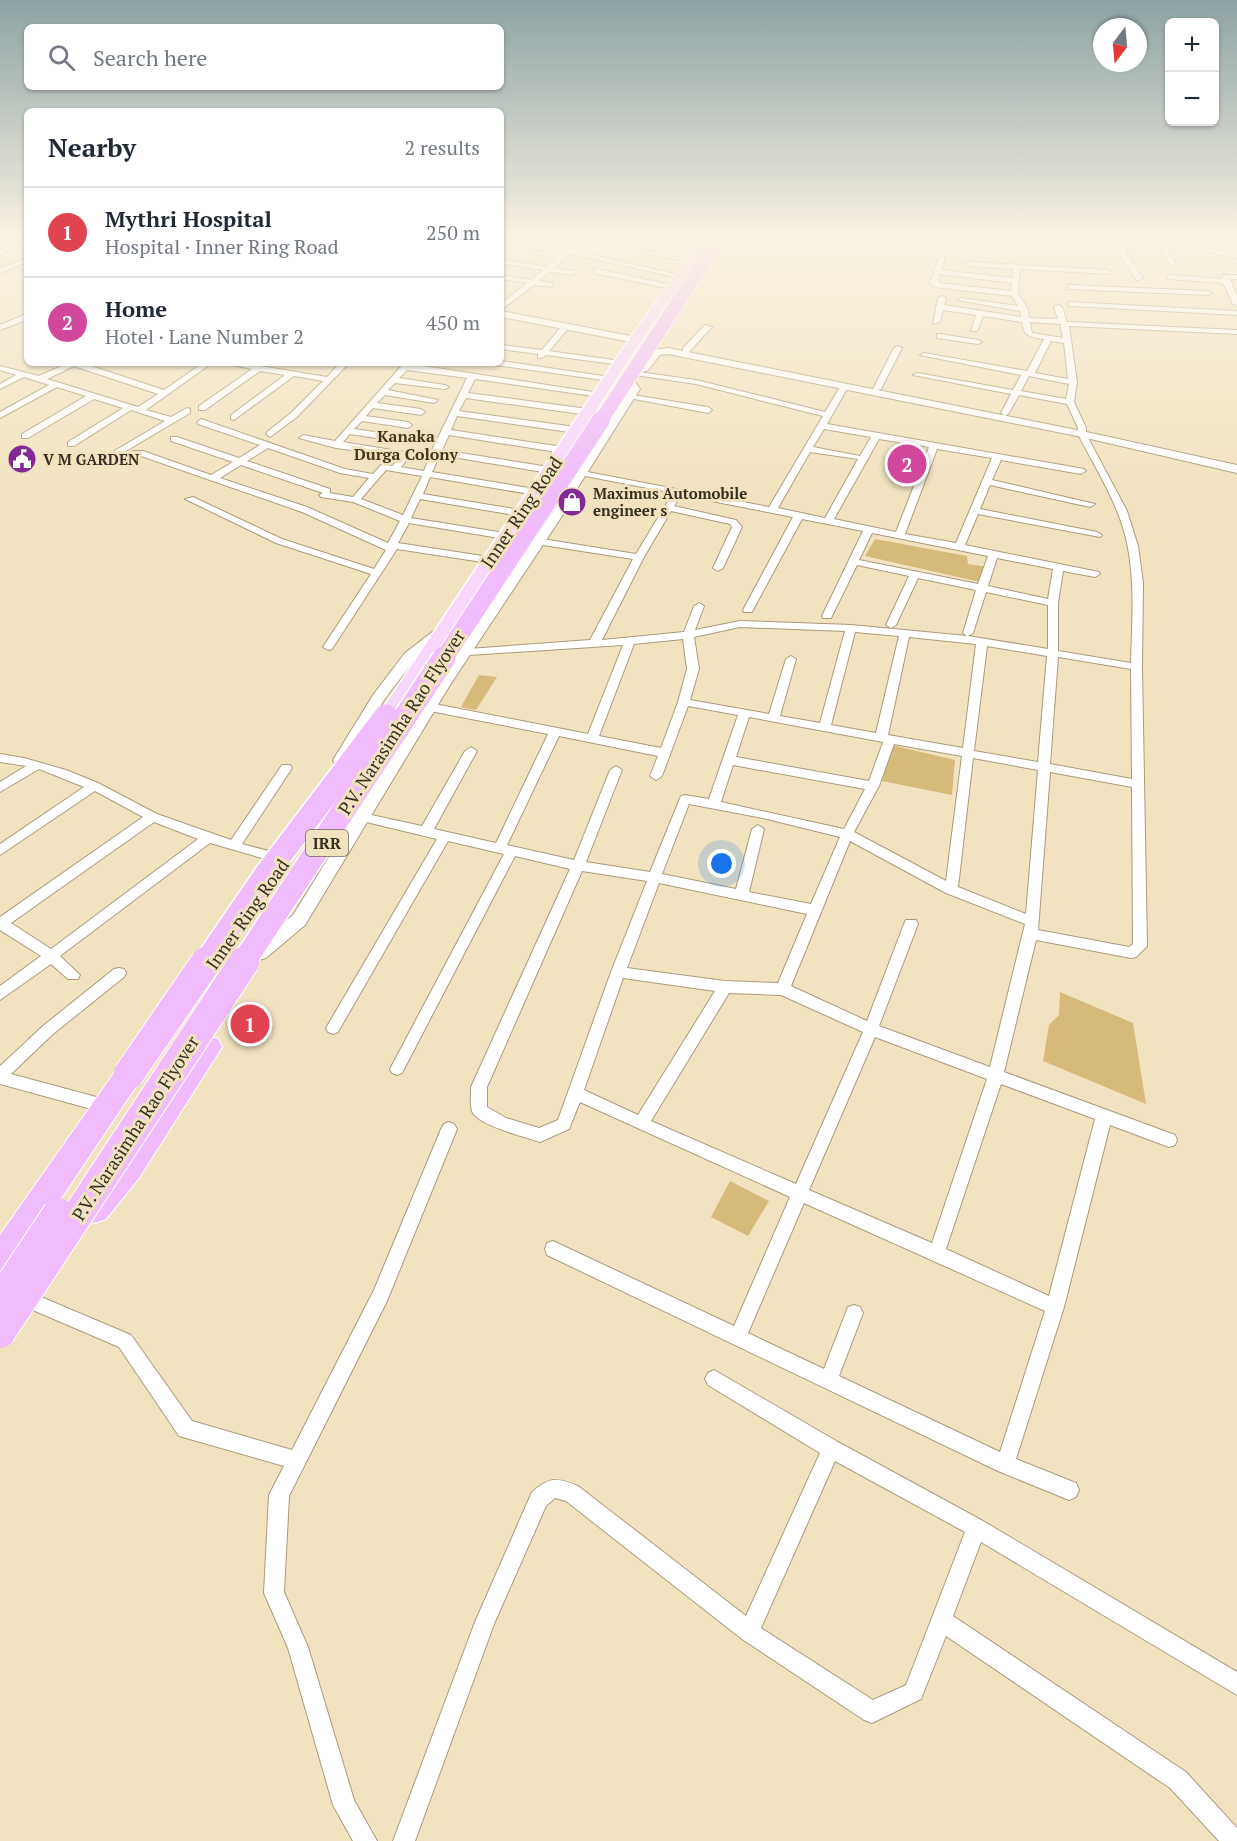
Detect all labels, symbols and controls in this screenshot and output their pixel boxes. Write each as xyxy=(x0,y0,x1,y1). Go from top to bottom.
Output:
north arrow xyxy=(1093,18,1147,72)
map controls xyxy=(1165,18,1219,126)
button: + xyxy=(1165,18,1219,72)
search box xyxy=(24,24,504,90)
icon: search xyxy=(45,41,78,74)
text: Search here xyxy=(93,43,207,72)
button: − xyxy=(1165,72,1219,126)
text: Nearby xyxy=(48,130,136,164)
text: 2 results xyxy=(405,134,480,161)
text: Mythri Hospital xyxy=(105,204,272,233)
text: 1 xyxy=(62,219,73,246)
text: 250 m xyxy=(426,219,480,246)
text: Hospital · Inner Ring Road xyxy=(105,233,339,260)
text: Home xyxy=(105,294,167,323)
text: 2 xyxy=(62,309,73,336)
text: 450 m xyxy=(426,309,480,336)
text: Hotel · Lane Number 2 xyxy=(105,323,304,350)
district label: Kanaka Durga Colony xyxy=(354,425,459,465)
pin: 2 xyxy=(888,442,926,486)
public building icon: V M GARDEN xyxy=(6,443,38,475)
place label: V M GARDEN xyxy=(43,449,140,469)
street label: Inner Ring Road xyxy=(475,452,567,572)
place label: Maximus Automobile engineer s xyxy=(593,483,747,520)
shop icon: Maximus Automobile engineer s xyxy=(556,486,588,518)
street label: P.V. Narasimha Rao Flyover xyxy=(332,625,470,819)
road number: IRR xyxy=(306,830,348,856)
your location xyxy=(707,849,736,878)
street label: Inner Ring Road xyxy=(200,854,294,974)
pin: 1 xyxy=(230,1002,270,1046)
street label: P.V. Narasimha Rao Flyover xyxy=(66,1031,204,1225)

